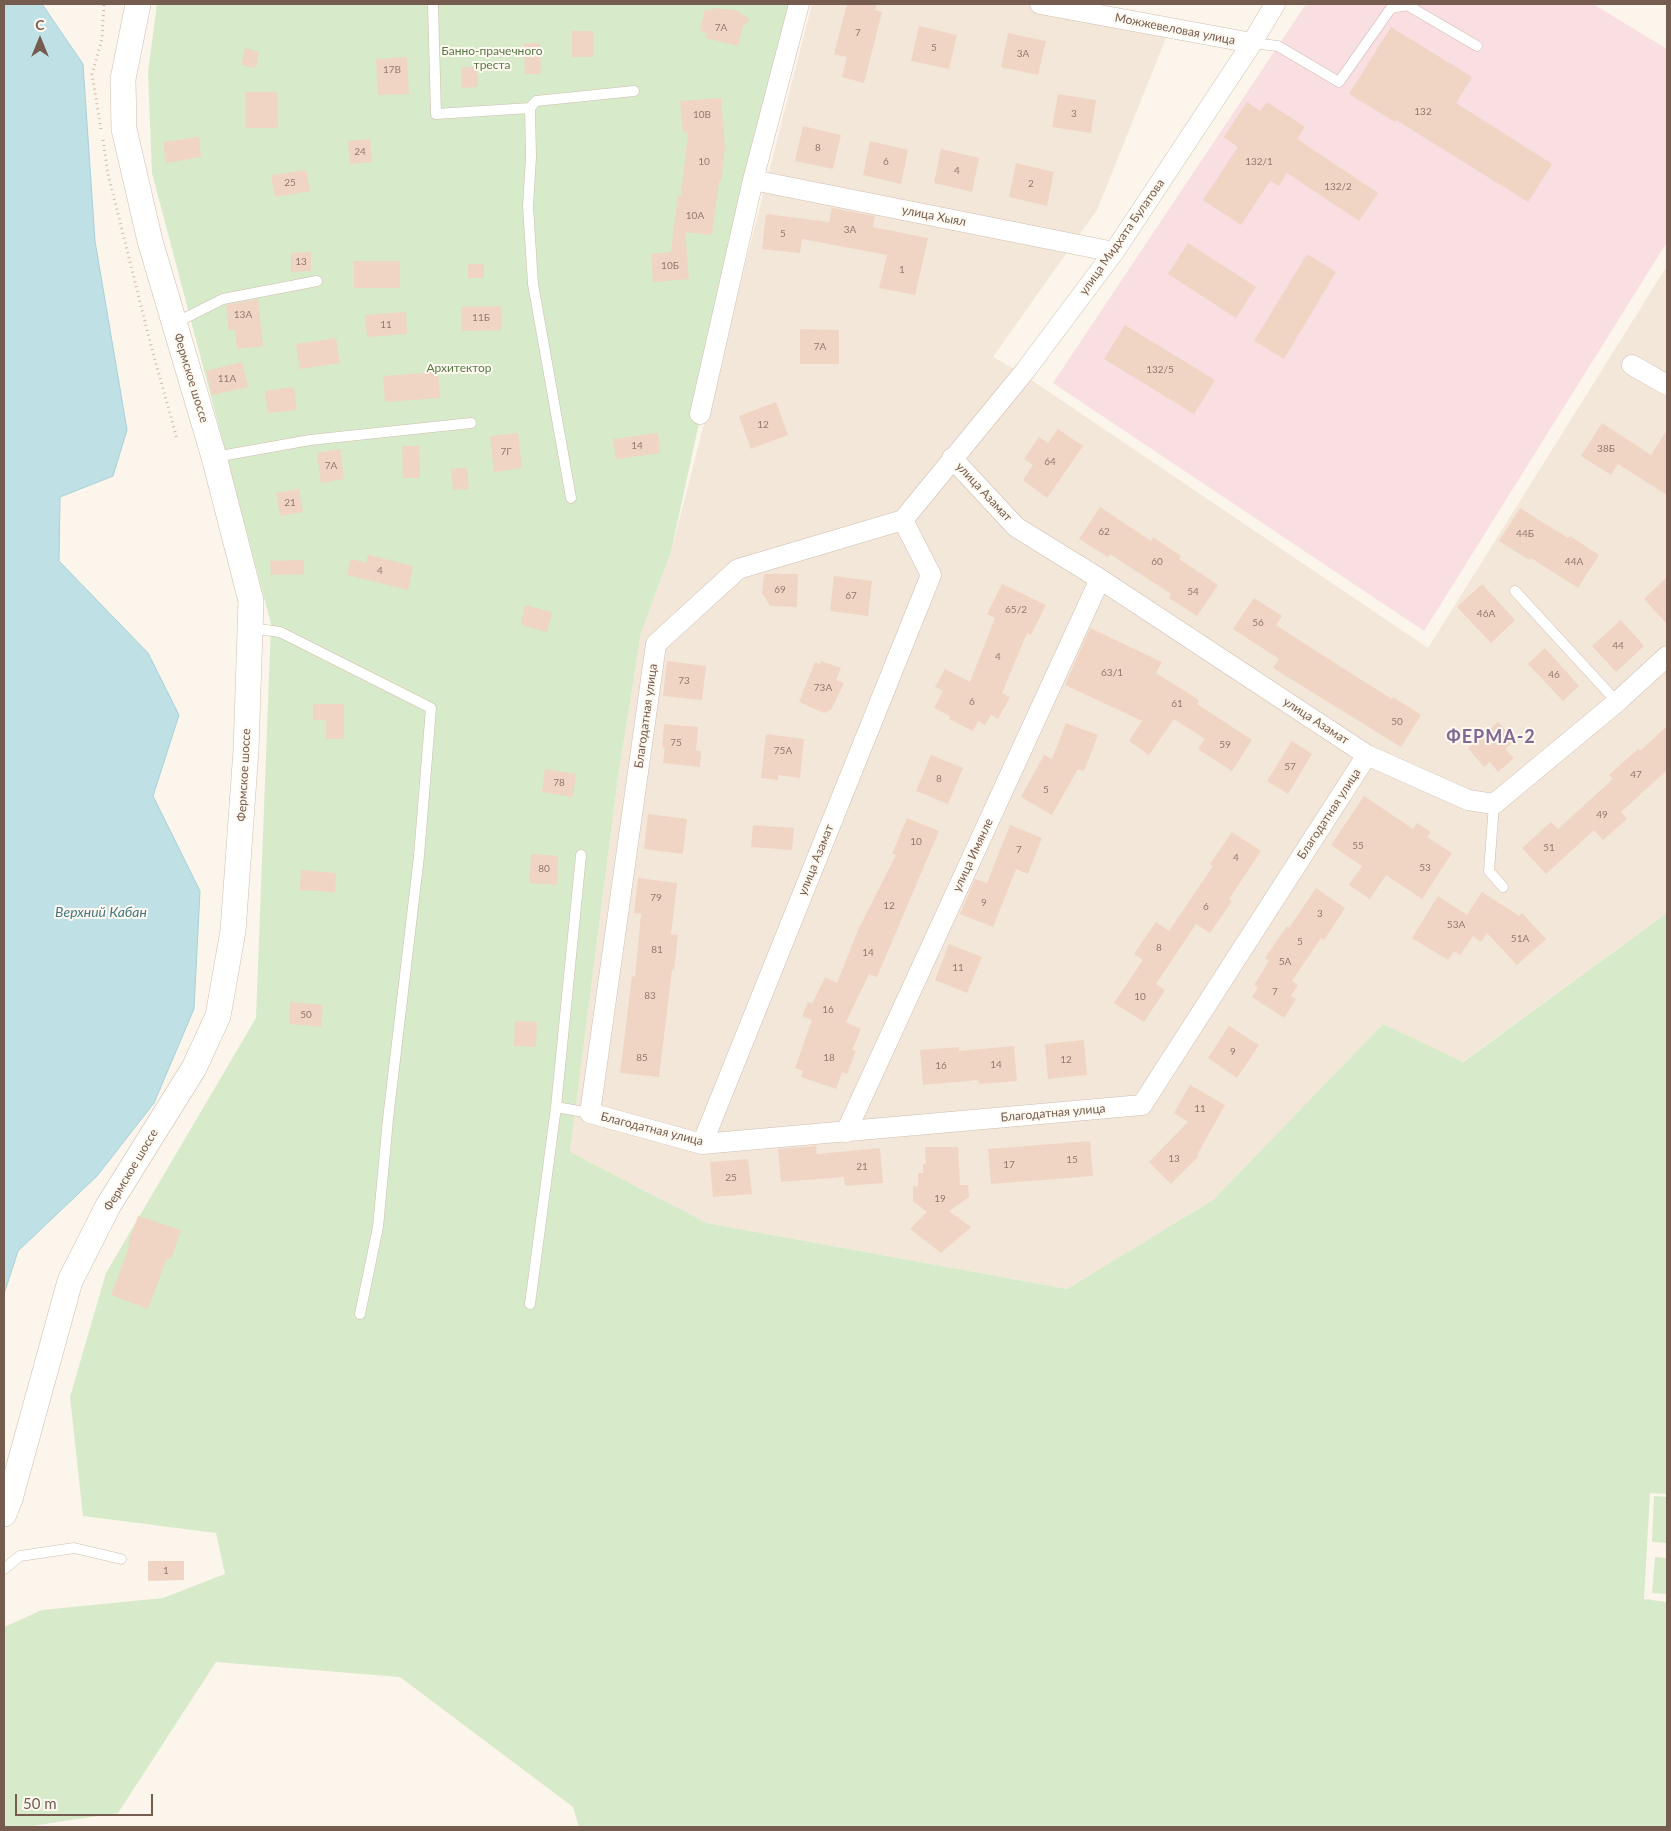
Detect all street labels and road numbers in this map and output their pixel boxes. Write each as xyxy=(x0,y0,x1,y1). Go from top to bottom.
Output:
street label: Можжевеловая улица xyxy=(1114,10,1236,48)
street label: улица Мидхата Булатова xyxy=(1076,176,1168,298)
street label: улица Хыял xyxy=(901,203,967,229)
street label: Фермское шоссе xyxy=(171,331,211,425)
street label: улица Азамат xyxy=(953,459,1015,525)
street label: Благодатная улица xyxy=(632,663,660,769)
street label: улица Азамат xyxy=(1280,694,1352,748)
street label: Фермское шоссе xyxy=(234,728,254,822)
street label: Благодатная улица xyxy=(1294,766,1364,862)
street label: улица Имянле xyxy=(950,816,996,894)
street label: улица Азамат xyxy=(795,822,837,898)
street label: Благодатная улица xyxy=(1000,1101,1106,1125)
street label: Благодатная улица xyxy=(599,1109,705,1149)
street label: Фермское шоссе xyxy=(101,1126,161,1214)

